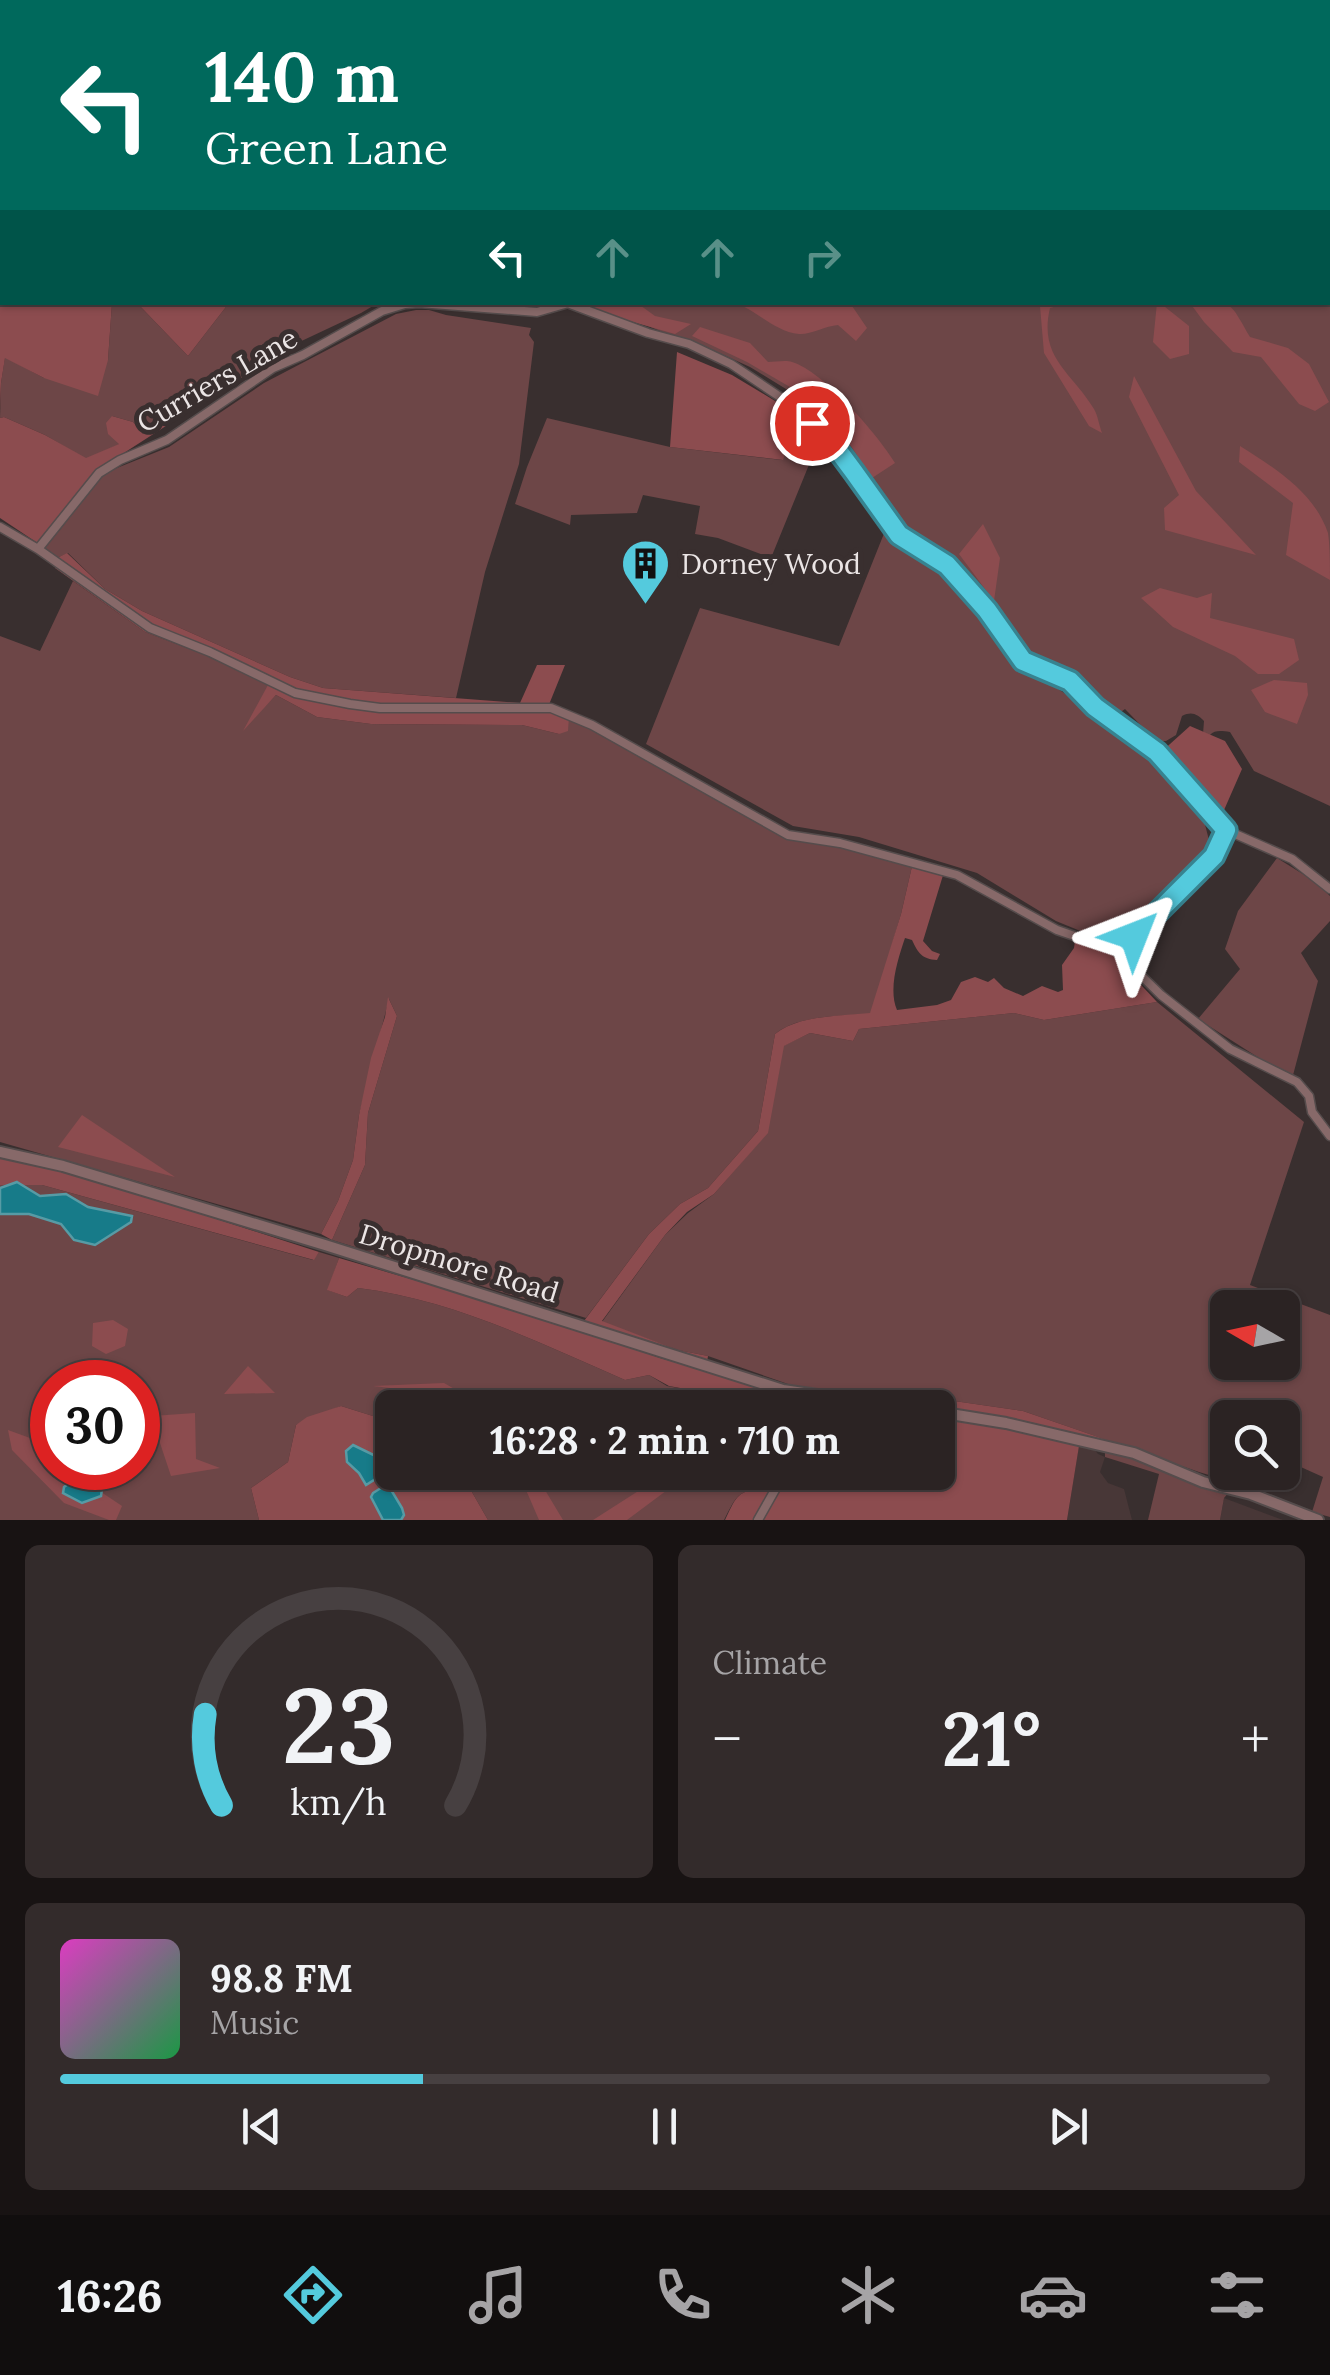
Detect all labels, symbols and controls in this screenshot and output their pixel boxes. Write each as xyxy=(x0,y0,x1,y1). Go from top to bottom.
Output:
text: 140 m xyxy=(205,32,399,121)
icon: left xyxy=(40,40,170,170)
text: Green Lane xyxy=(205,119,448,176)
icon: left xyxy=(480,230,535,285)
icon: ahead xyxy=(585,230,640,285)
icon: ahead xyxy=(690,230,745,285)
icon: right xyxy=(795,230,850,285)
street label: Curriers Lane xyxy=(130,320,304,440)
pin xyxy=(770,381,855,466)
icon: arrive xyxy=(785,396,840,451)
building icon: Dorney Wood xyxy=(620,538,672,606)
place label: Dorney Wood xyxy=(681,546,861,582)
position arrow xyxy=(1082,884,1186,988)
street label: Dropmore Road xyxy=(355,1216,563,1310)
north arrow xyxy=(1210,1290,1300,1380)
map controls xyxy=(1210,1290,1300,1490)
speed limit sign: 30 xyxy=(30,1360,160,1490)
button: search xyxy=(1210,1400,1300,1490)
text: 16:28 · 2 min · 710 m xyxy=(490,1416,840,1464)
text: Climate xyxy=(713,1642,827,1683)
text: 23 xyxy=(282,1658,396,1791)
text: 21° xyxy=(942,1691,1041,1787)
text: − xyxy=(713,1704,742,1774)
text: + xyxy=(1241,1704,1270,1774)
text: km/h xyxy=(290,1779,387,1825)
text: 98.8 FM xyxy=(210,1954,353,2002)
text: Music xyxy=(210,2002,299,2043)
icon: previous xyxy=(234,2099,289,2154)
icon: pause xyxy=(637,2099,692,2154)
icon: next xyxy=(1041,2099,1096,2154)
icon: directions xyxy=(278,2260,348,2330)
icon: music xyxy=(463,2260,533,2330)
icon: phone xyxy=(648,2260,718,2330)
icon: climate xyxy=(833,2260,903,2330)
icon: car xyxy=(1018,2260,1088,2330)
icon: filters xyxy=(1202,2260,1272,2330)
text: 16:26 xyxy=(57,2267,163,2324)

